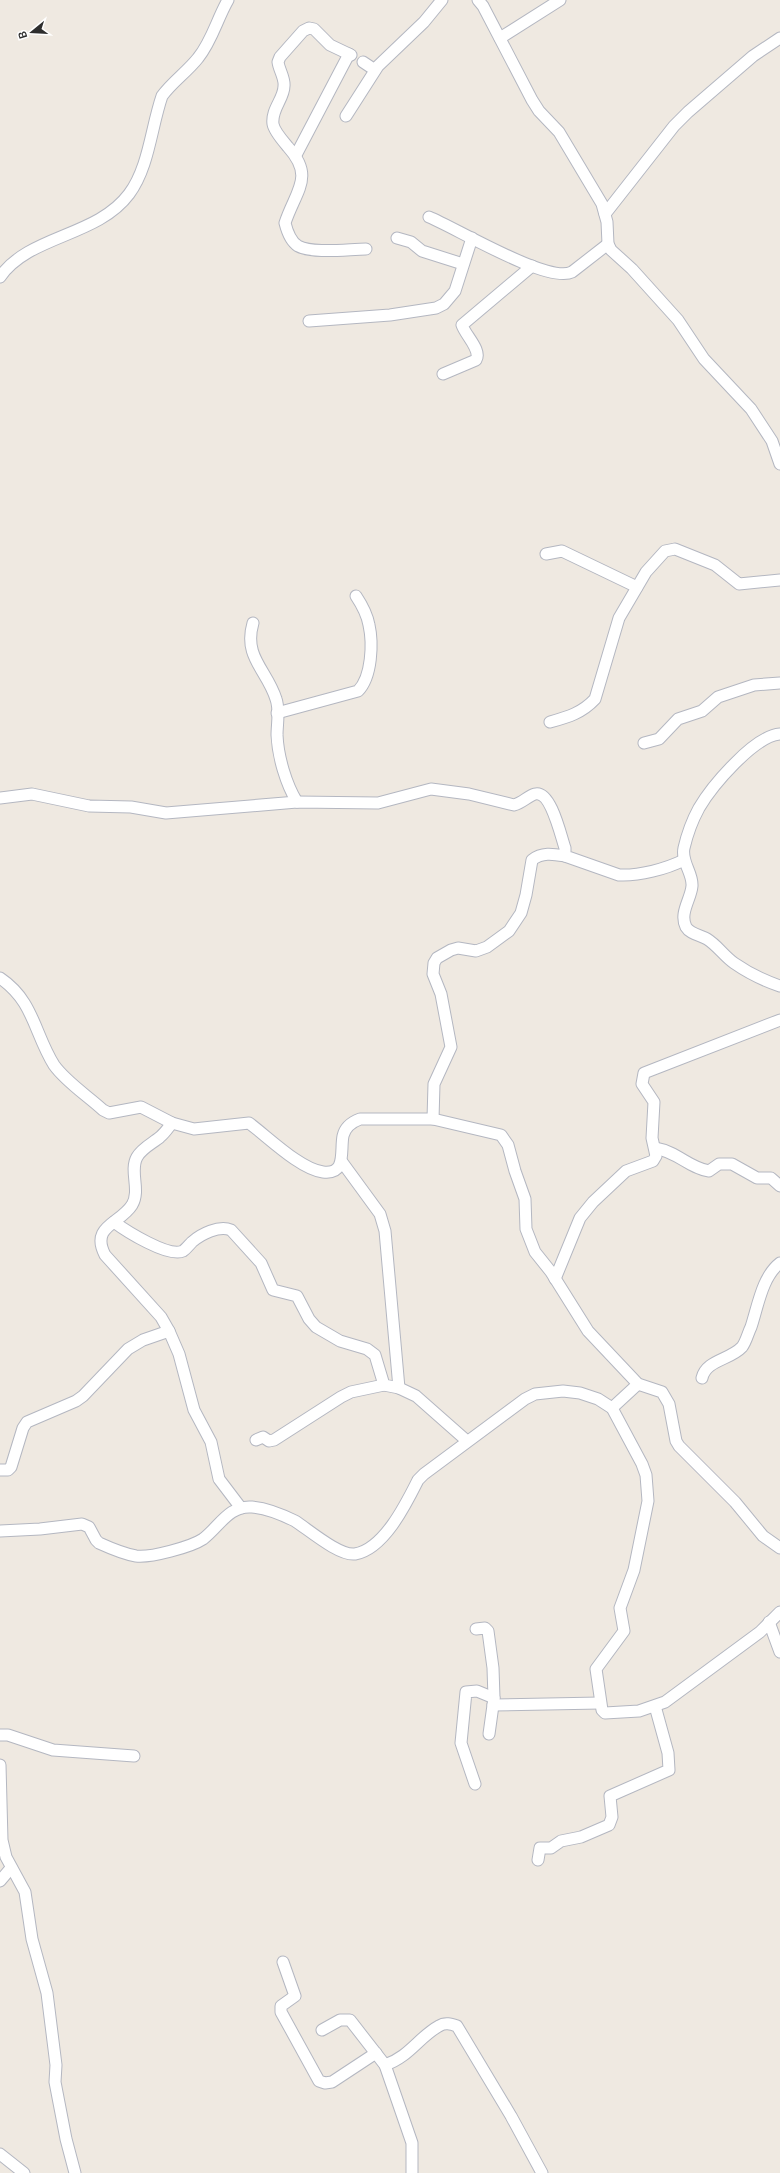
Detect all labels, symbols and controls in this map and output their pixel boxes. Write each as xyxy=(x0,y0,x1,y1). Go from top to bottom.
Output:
north arrow xyxy=(12,12,52,52)
text: B xyxy=(15,30,29,41)

